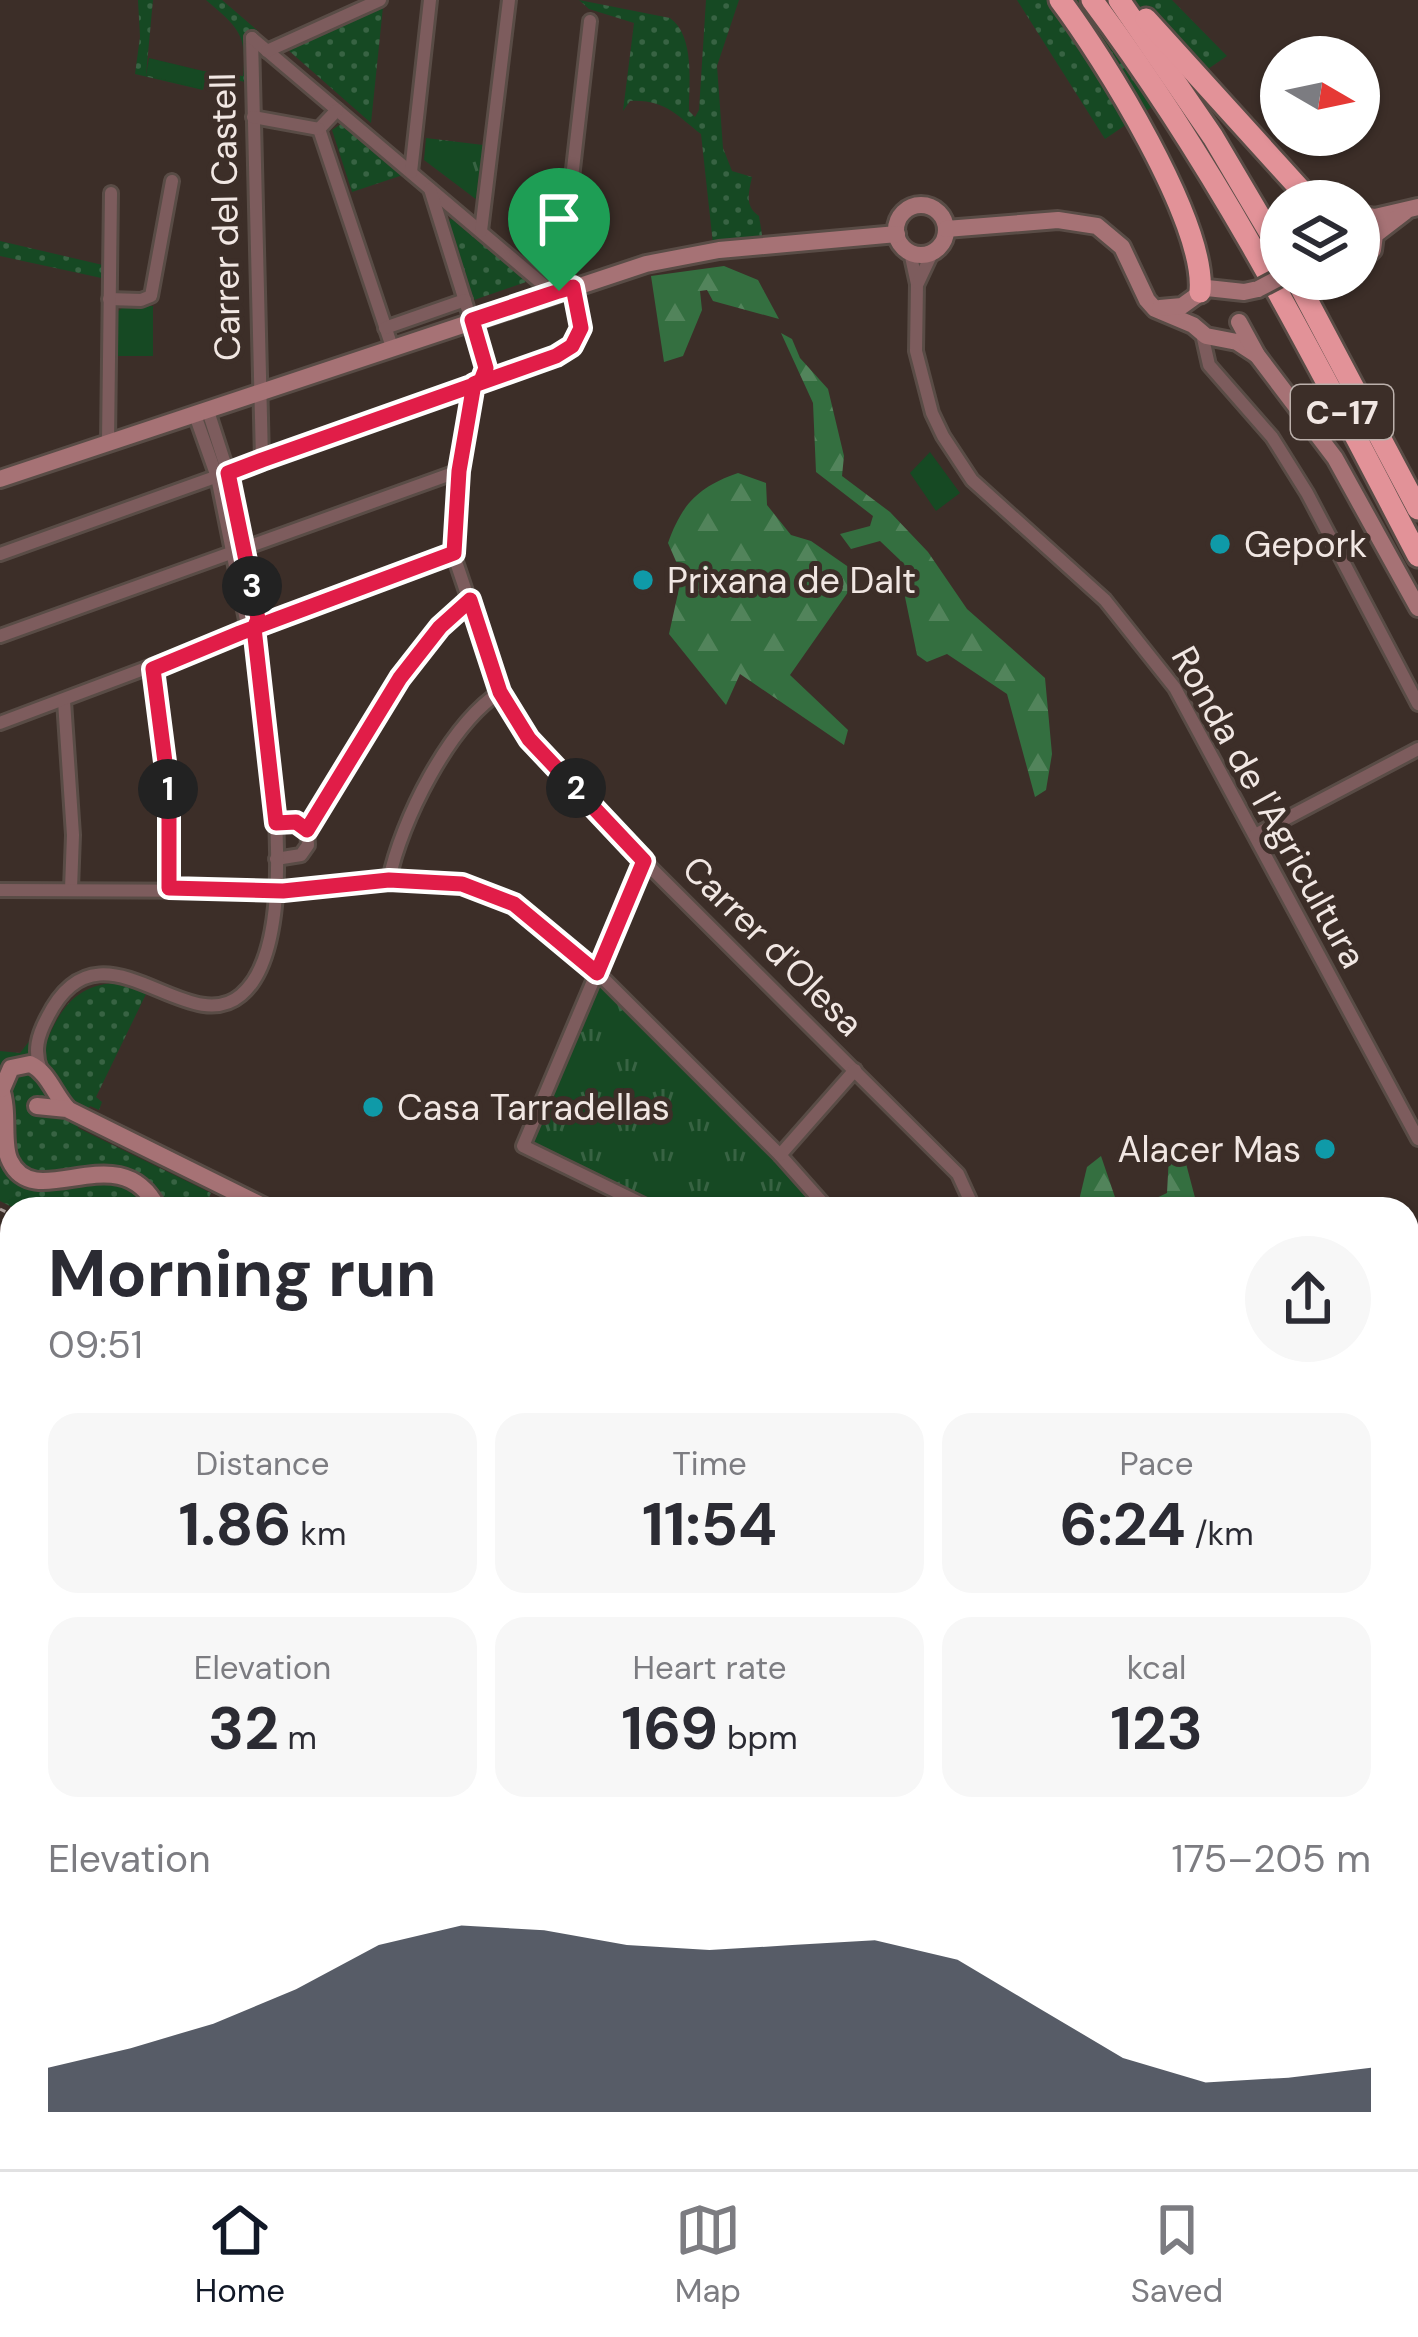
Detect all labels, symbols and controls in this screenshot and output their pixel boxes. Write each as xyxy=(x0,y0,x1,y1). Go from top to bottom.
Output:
north arrow xyxy=(1260,36,1380,156)
map controls xyxy=(1260,36,1380,300)
street label: Carrer del Castell xyxy=(199,73,251,361)
pin xyxy=(508,168,610,291)
button: layers xyxy=(1260,180,1380,300)
icon: arrive xyxy=(526,186,592,252)
road number: C-17 xyxy=(1291,385,1393,439)
place label: Gepork xyxy=(1244,521,1367,568)
marker: Gepork xyxy=(1207,531,1233,557)
pin: 3 xyxy=(222,556,282,616)
place label: Prixana de Dalt xyxy=(667,557,916,604)
text: 3 xyxy=(242,564,262,607)
marker: Prixana de Dalt xyxy=(630,567,656,593)
street label: Ronda de l'Agricultura xyxy=(1161,638,1377,976)
pin: 2 xyxy=(546,758,606,818)
pin: 1 xyxy=(138,759,198,819)
text: 2 xyxy=(566,766,586,809)
text: 1 xyxy=(162,767,174,810)
street label: Carrer d'Olesa xyxy=(673,846,873,1046)
place label: Casa Tarradellas xyxy=(397,1084,670,1131)
marker: Casa Tarradellas xyxy=(360,1094,386,1120)
place label: Alacer Mas xyxy=(1118,1126,1301,1173)
marker: Alacer Mas xyxy=(1312,1136,1338,1162)
text: Morning run xyxy=(48,1231,436,1316)
button: share xyxy=(1245,1236,1371,1362)
text: 09:51 xyxy=(48,1319,143,1370)
text: Distance xyxy=(196,1442,329,1485)
text: Time xyxy=(672,1442,747,1485)
text: Pace xyxy=(1120,1442,1193,1485)
text: 1.86 xyxy=(179,1485,292,1564)
text: 11:54 xyxy=(642,1485,777,1564)
text: 6:24 xyxy=(1059,1485,1186,1564)
text: km xyxy=(292,1512,346,1555)
text: /km xyxy=(1186,1512,1254,1555)
text: Elevation xyxy=(194,1646,331,1689)
text: Heart rate xyxy=(632,1646,787,1689)
text: kcal xyxy=(1127,1646,1186,1689)
text: 32 xyxy=(208,1689,279,1768)
text: 169 xyxy=(621,1689,718,1768)
text: 123 xyxy=(1110,1689,1203,1768)
text: m xyxy=(279,1716,317,1759)
text: bpm xyxy=(718,1716,798,1759)
text: Elevation xyxy=(48,1833,211,1884)
text: 175–205 m xyxy=(1172,1833,1371,1884)
tab: Home xyxy=(195,2197,285,2312)
tab: Map xyxy=(675,2197,741,2312)
tab: Saved xyxy=(1131,2197,1223,2312)

